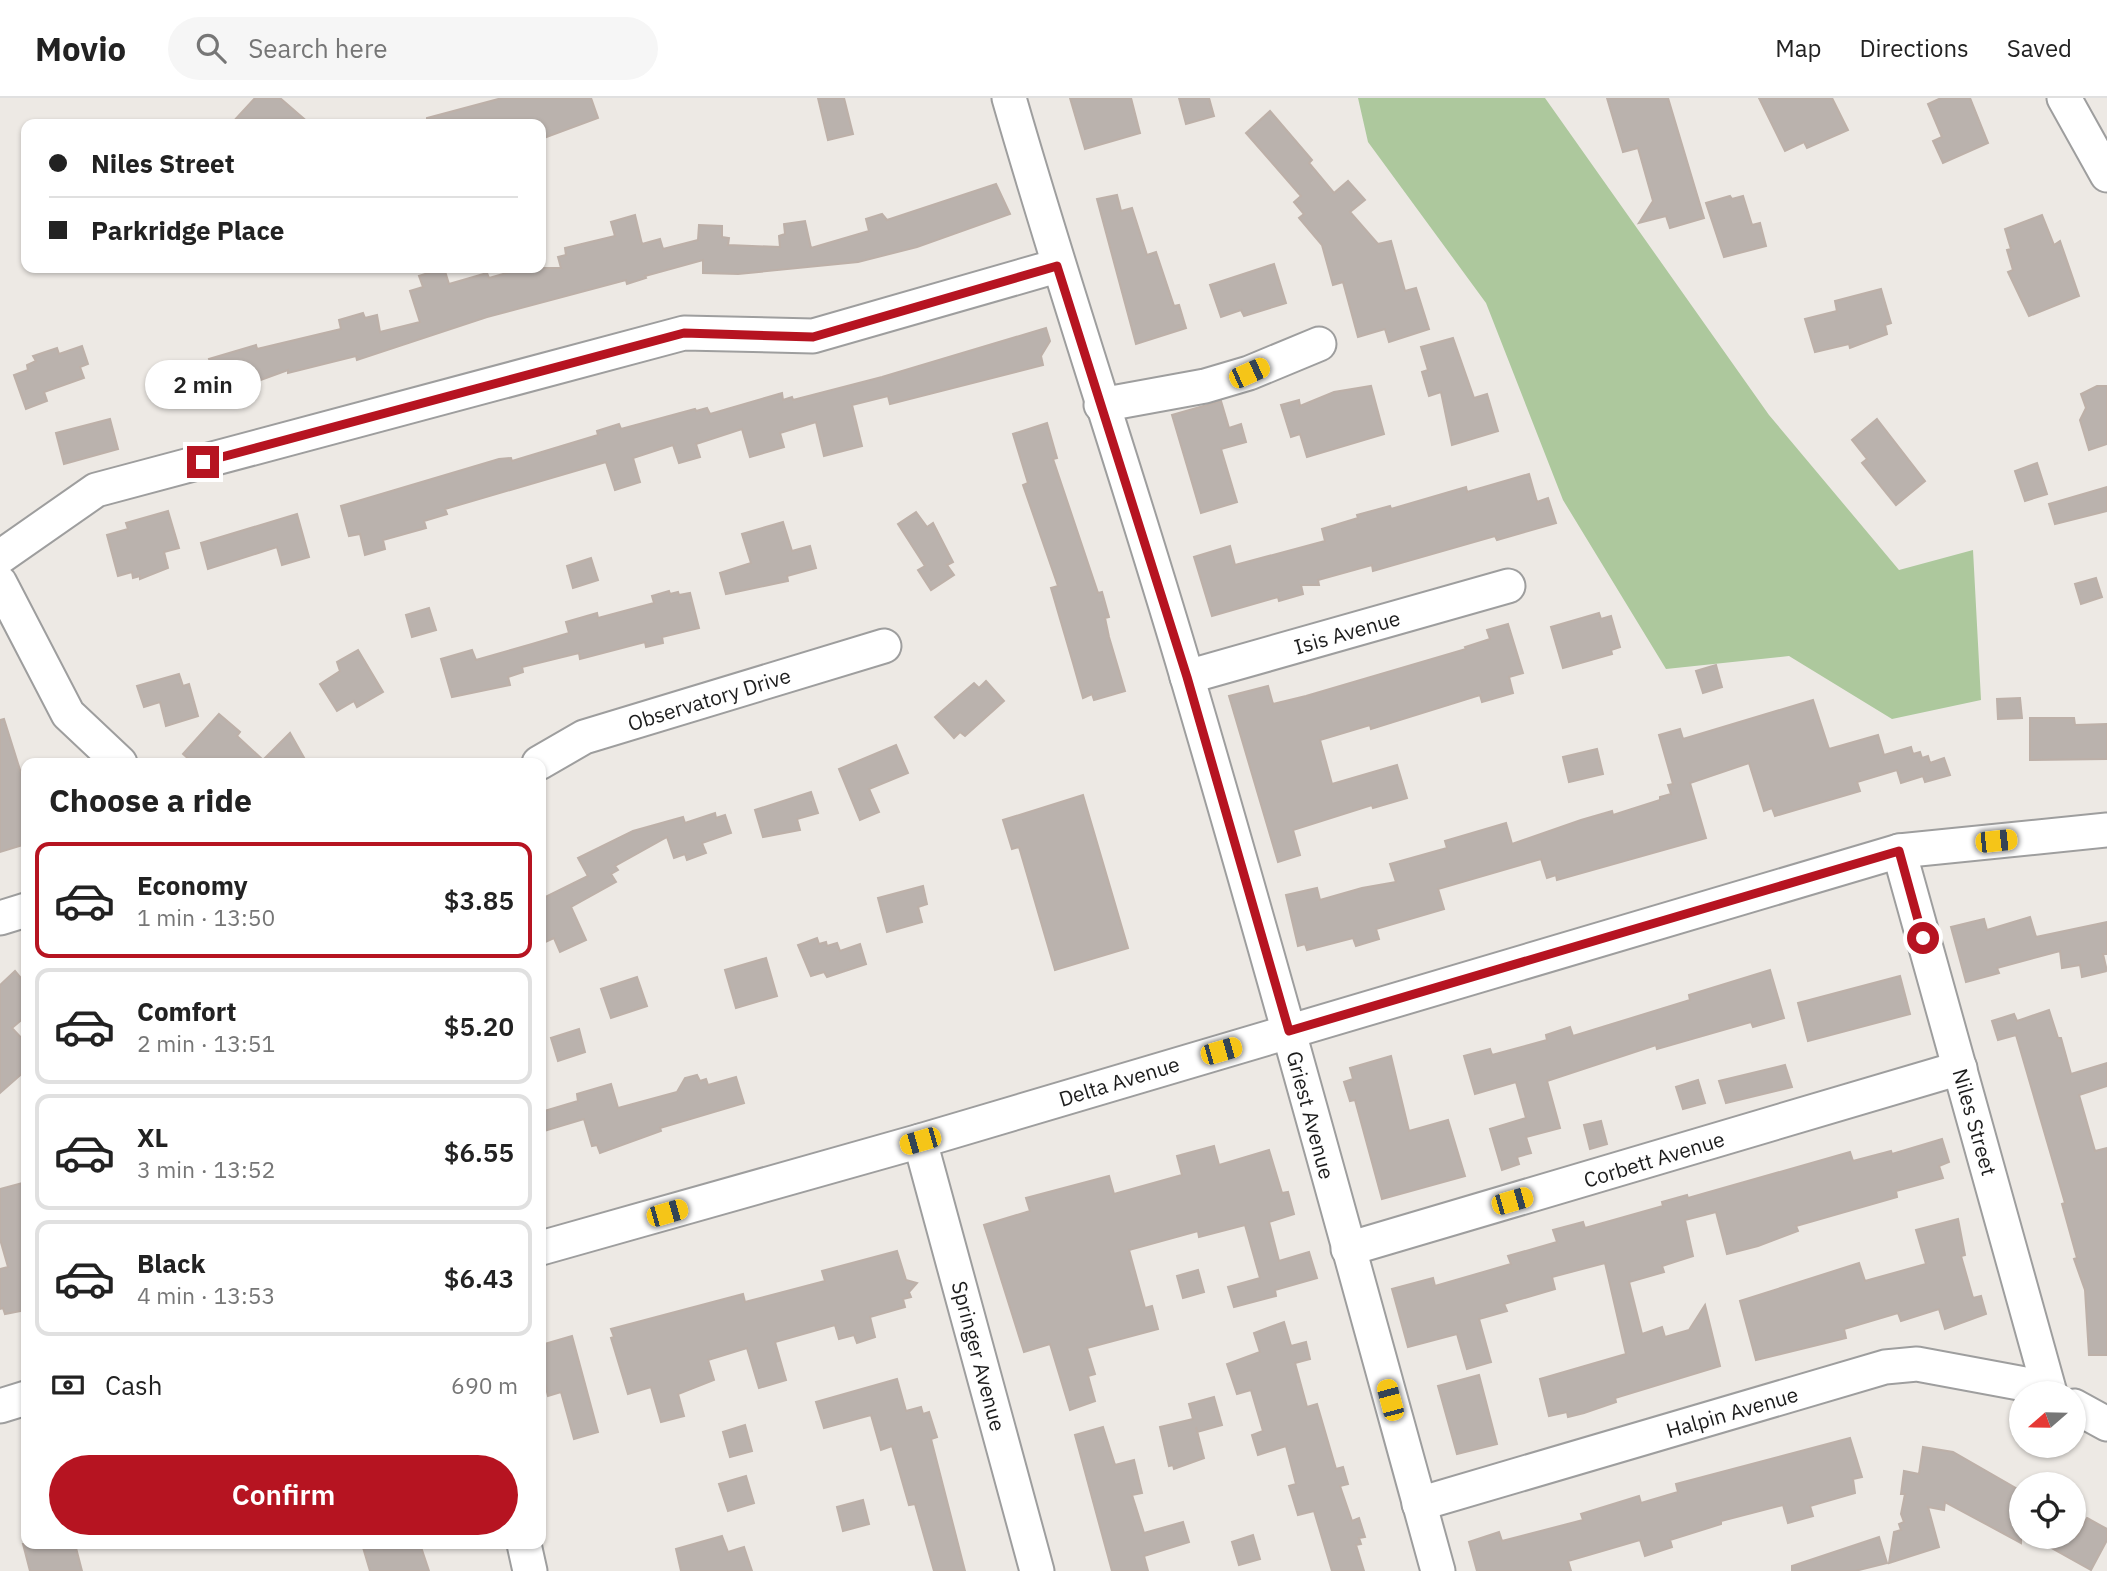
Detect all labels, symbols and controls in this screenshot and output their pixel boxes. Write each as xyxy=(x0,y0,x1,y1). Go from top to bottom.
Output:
search box xyxy=(168,17,658,80)
text: Movio xyxy=(35,27,126,70)
icon: search xyxy=(192,29,230,67)
text: Search here xyxy=(248,31,388,65)
text: Map xyxy=(1775,32,1821,64)
text: Directions xyxy=(1859,32,1969,64)
text: Saved xyxy=(2007,32,2072,64)
text: Niles Street xyxy=(91,146,235,180)
text: Parkridge Place xyxy=(91,213,284,247)
car xyxy=(1226,355,1273,391)
callout: 2 min xyxy=(145,360,261,410)
text: 2 min xyxy=(173,369,233,399)
route end xyxy=(187,446,219,478)
street label: Isis Avenue xyxy=(1291,603,1403,661)
street label: Observatory Drive xyxy=(624,661,794,737)
text: Choose a ride xyxy=(49,779,252,821)
car xyxy=(1975,828,2018,854)
text: Economy xyxy=(137,868,248,902)
icon: car xyxy=(53,869,116,932)
text: $3.85 xyxy=(444,883,514,917)
text: 1 min · 13:50 xyxy=(137,902,275,932)
route start xyxy=(1907,922,1939,954)
text: Comfort xyxy=(137,994,236,1028)
icon: car xyxy=(53,995,116,1058)
text: $5.20 xyxy=(444,1009,514,1043)
text: 2 min · 13:51 xyxy=(137,1028,275,1058)
car xyxy=(1198,1035,1245,1067)
street label: Griest Avenue xyxy=(1280,1048,1342,1182)
street label: Delta Avenue xyxy=(1055,1049,1183,1113)
street label: Niles Street xyxy=(1946,1065,2004,1179)
text: XL xyxy=(137,1120,168,1154)
icon: car xyxy=(53,1121,116,1184)
street label: Corbett Avenue xyxy=(1580,1124,1728,1194)
car xyxy=(897,1125,944,1157)
text: $6.55 xyxy=(444,1135,514,1169)
text: 3 min · 13:52 xyxy=(137,1154,275,1184)
car xyxy=(1489,1185,1536,1217)
car xyxy=(644,1197,691,1229)
text: Black xyxy=(137,1246,205,1280)
icon: car xyxy=(53,1247,116,1310)
text: $6.43 xyxy=(444,1261,514,1295)
street label: Springer Avenue xyxy=(945,1278,1013,1434)
text: 4 min · 13:53 xyxy=(137,1280,275,1310)
icon: cash xyxy=(49,1366,87,1404)
text: Cash xyxy=(105,1368,162,1402)
text: 690 m xyxy=(451,1370,518,1400)
car xyxy=(1375,1377,1406,1423)
street label: Halpin Avenue xyxy=(1663,1380,1801,1444)
north arrow xyxy=(2009,1381,2086,1458)
map controls xyxy=(2009,1381,2086,1549)
button: Confirm xyxy=(49,1455,518,1535)
button: locate xyxy=(2009,1472,2086,1549)

